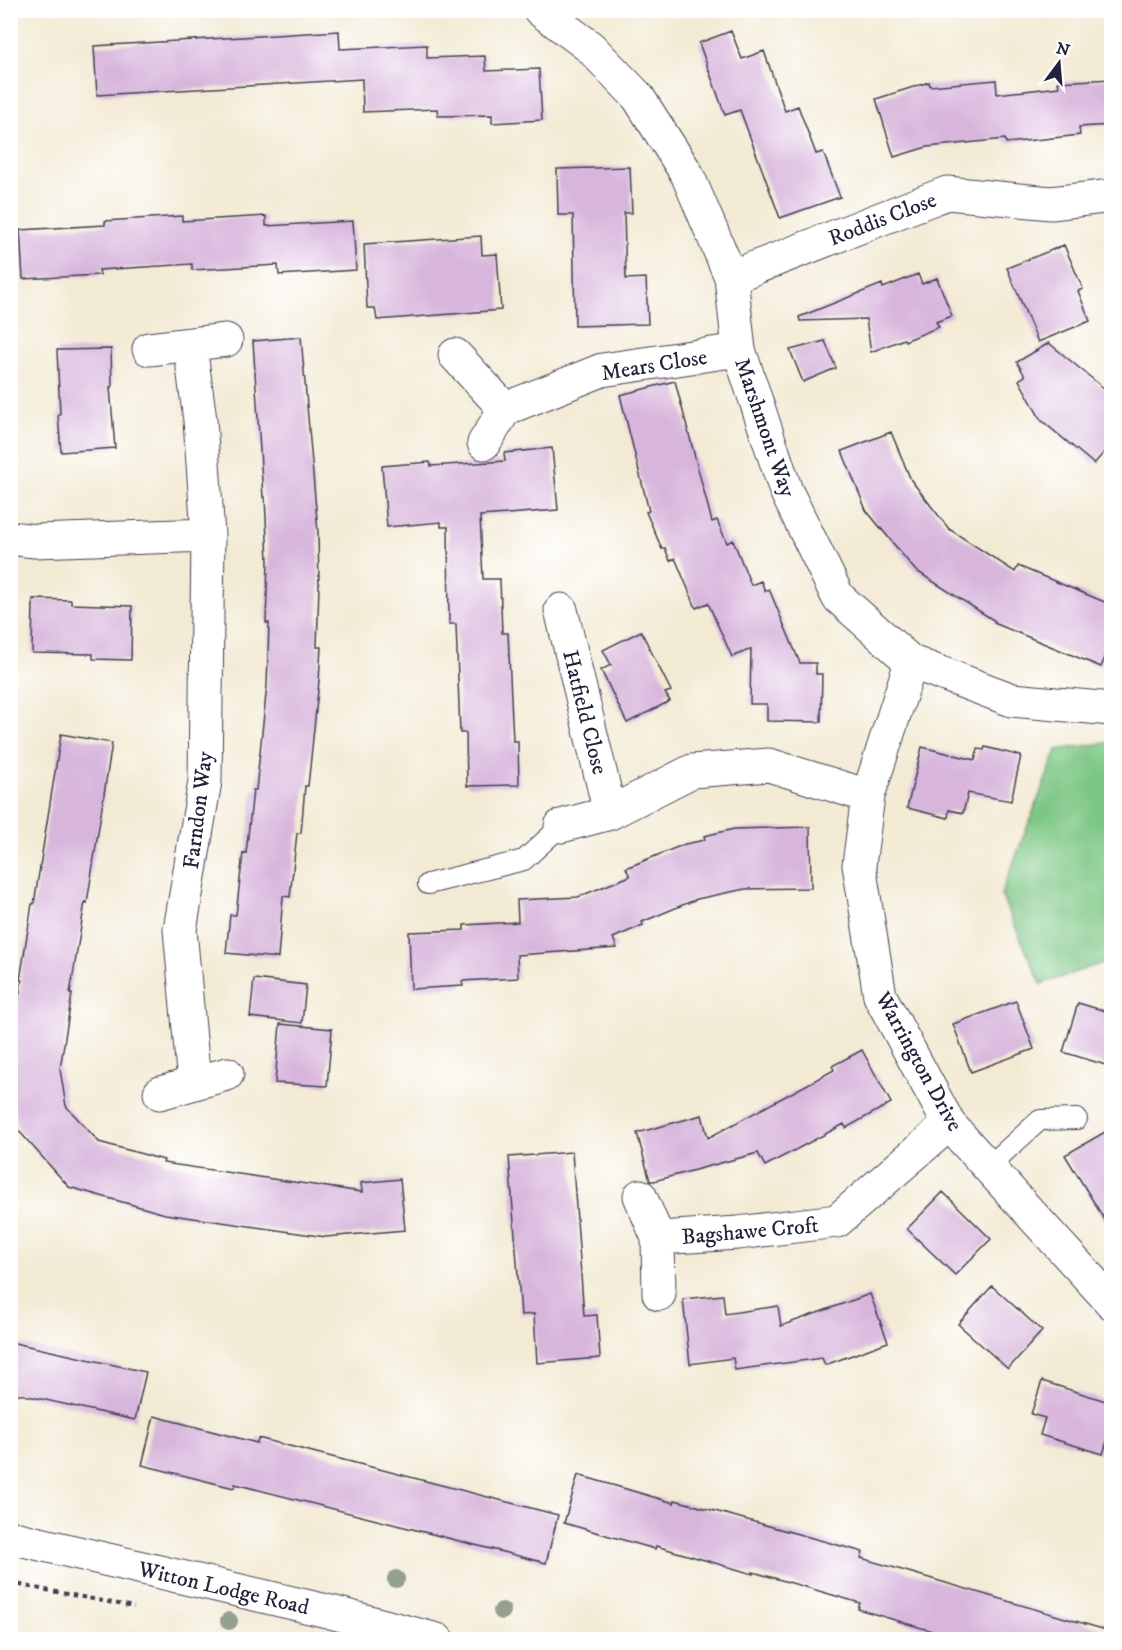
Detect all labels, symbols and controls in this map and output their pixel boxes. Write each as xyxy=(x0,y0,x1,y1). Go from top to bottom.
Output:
north arrow xyxy=(1029,33,1089,93)
text: N xyxy=(1054,38,1072,61)
street label: Roddis Close xyxy=(825,187,940,252)
street label: Mears Close xyxy=(599,344,709,387)
street label: Marshmont Way xyxy=(728,354,801,501)
street label: Hatfield Close xyxy=(556,647,613,777)
street label: Farndon Way xyxy=(178,749,219,870)
street label: Warrington Drive xyxy=(869,986,968,1136)
street label: Bagshawe Croft xyxy=(681,1212,820,1251)
street label: Witton Lodge Road xyxy=(135,1555,312,1621)

